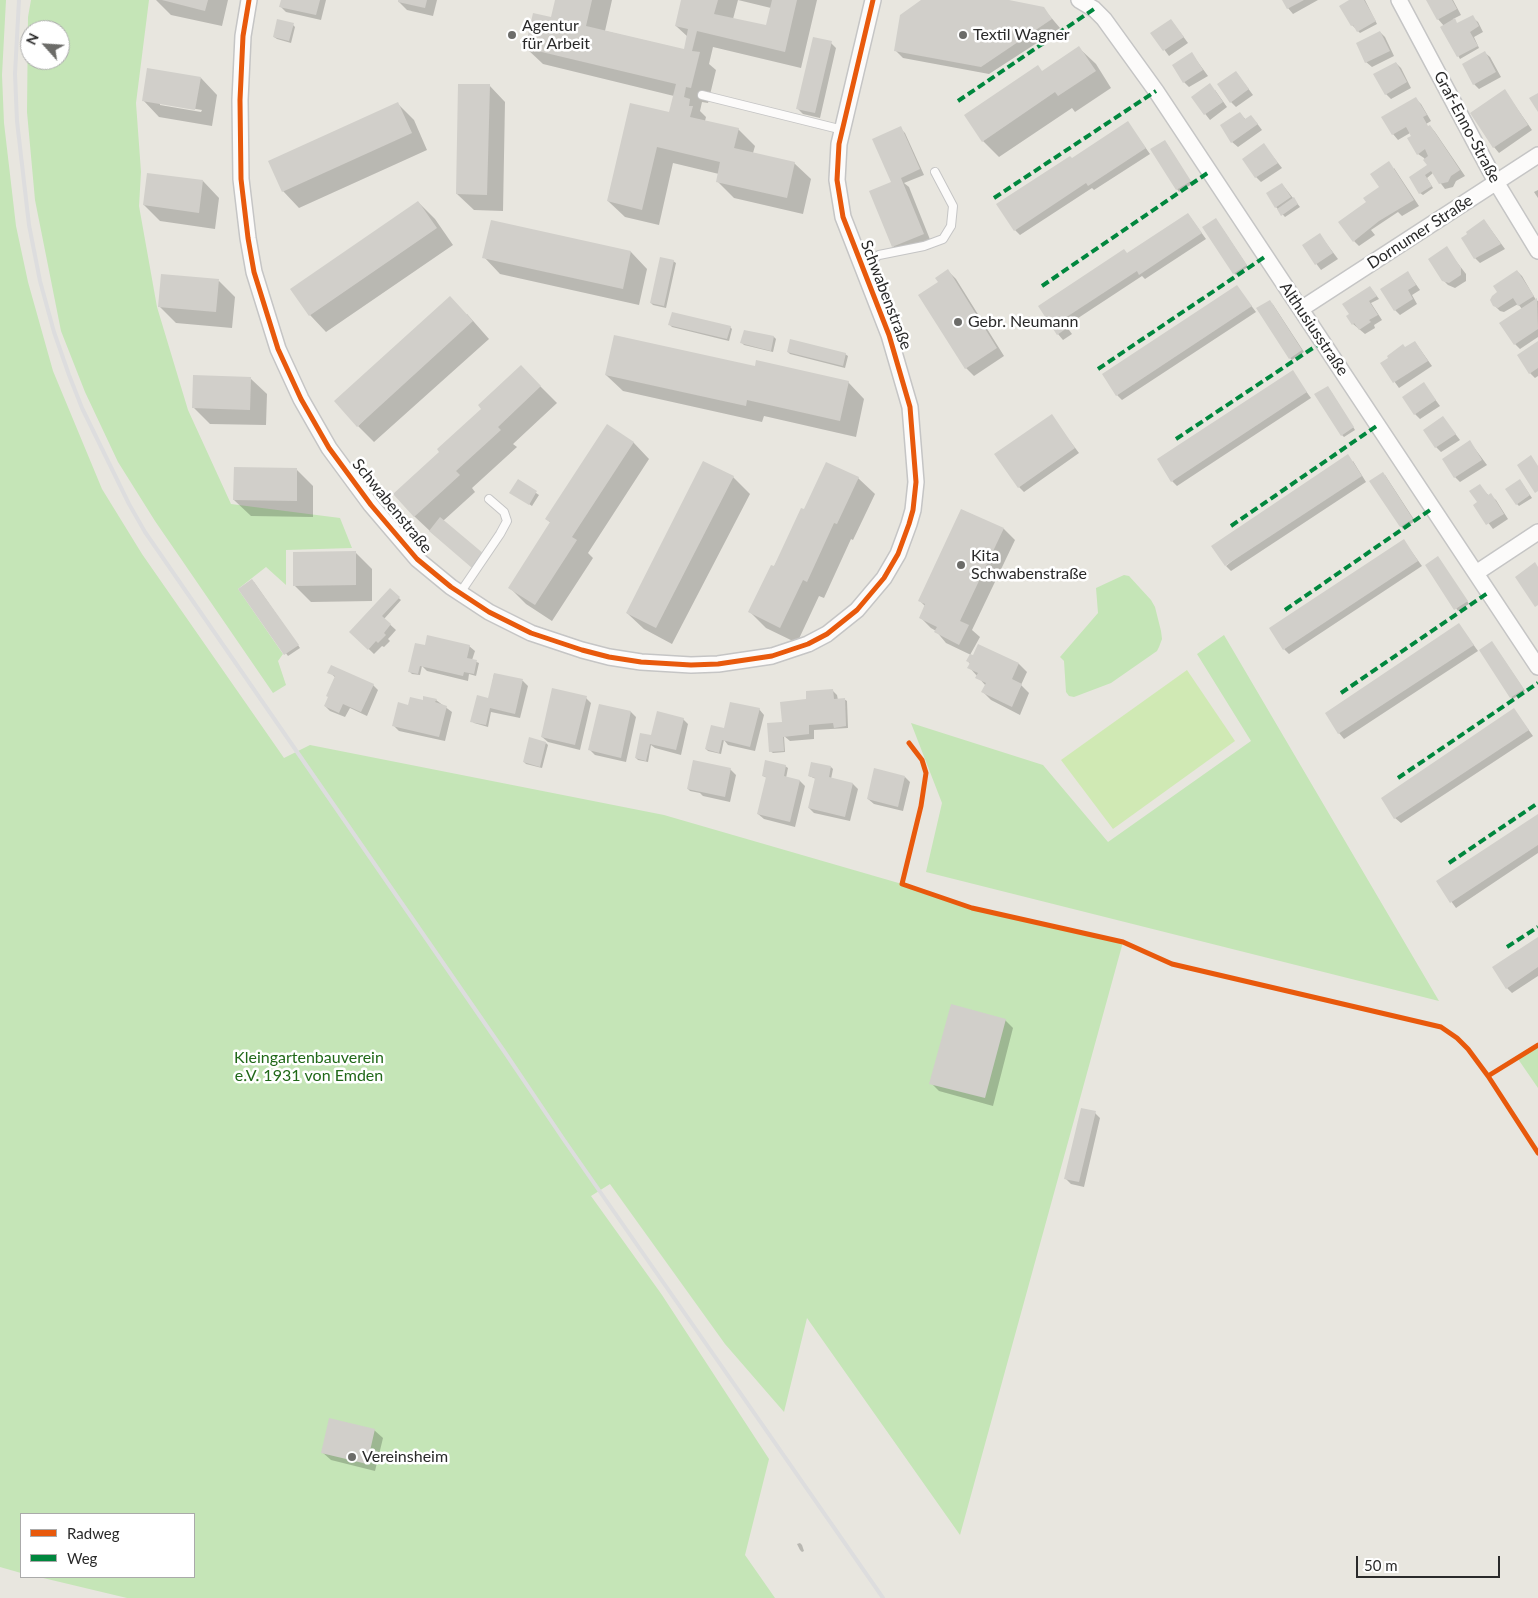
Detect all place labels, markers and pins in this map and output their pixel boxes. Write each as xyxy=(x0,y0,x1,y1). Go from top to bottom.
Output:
place label: Agentur für Arbeit xyxy=(522,16,590,54)
place label: Textil Wagner xyxy=(973,25,1070,45)
marker: Agentur für Arbeit xyxy=(506,29,518,41)
marker: Textil Wagner xyxy=(957,29,969,41)
place label: Gebr. Neumann xyxy=(968,312,1078,332)
marker: Gebr. Neumann xyxy=(952,316,964,328)
place label: Kita Schwabenstraße xyxy=(971,546,1087,584)
marker: Kita Schwabenstraße xyxy=(955,559,967,571)
place label: Vereinsheim xyxy=(362,1447,448,1467)
marker: Vereinsheim xyxy=(346,1451,358,1463)

